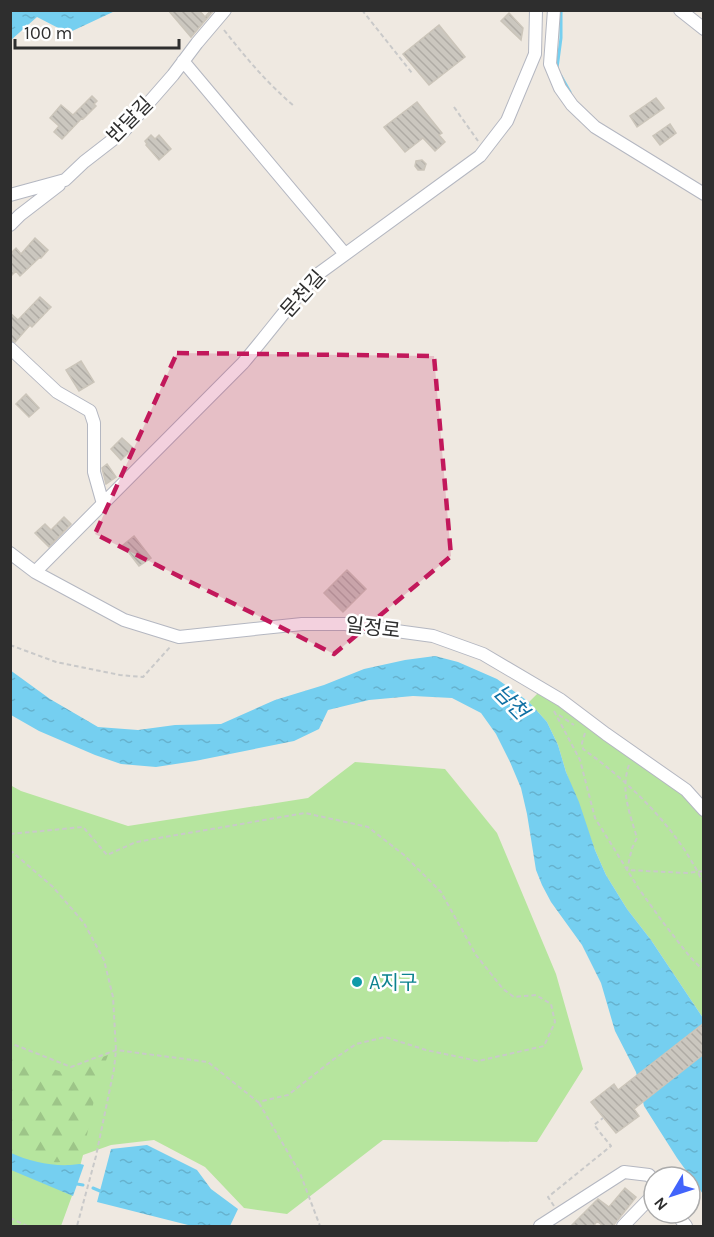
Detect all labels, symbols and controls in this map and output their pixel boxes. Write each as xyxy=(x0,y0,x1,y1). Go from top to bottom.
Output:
scale bar xyxy=(15,12,178,50)
text: 100 m xyxy=(24,22,72,44)
street label: 반달길 xyxy=(102,92,158,148)
street label: 문천길 xyxy=(276,266,330,322)
street label: 일정로 xyxy=(344,613,402,643)
water label: 남천 xyxy=(489,680,535,726)
place label: A지구 xyxy=(369,971,417,994)
marker: A지구 xyxy=(350,975,364,989)
north arrow xyxy=(642,1165,702,1225)
text: N xyxy=(650,1194,672,1215)

